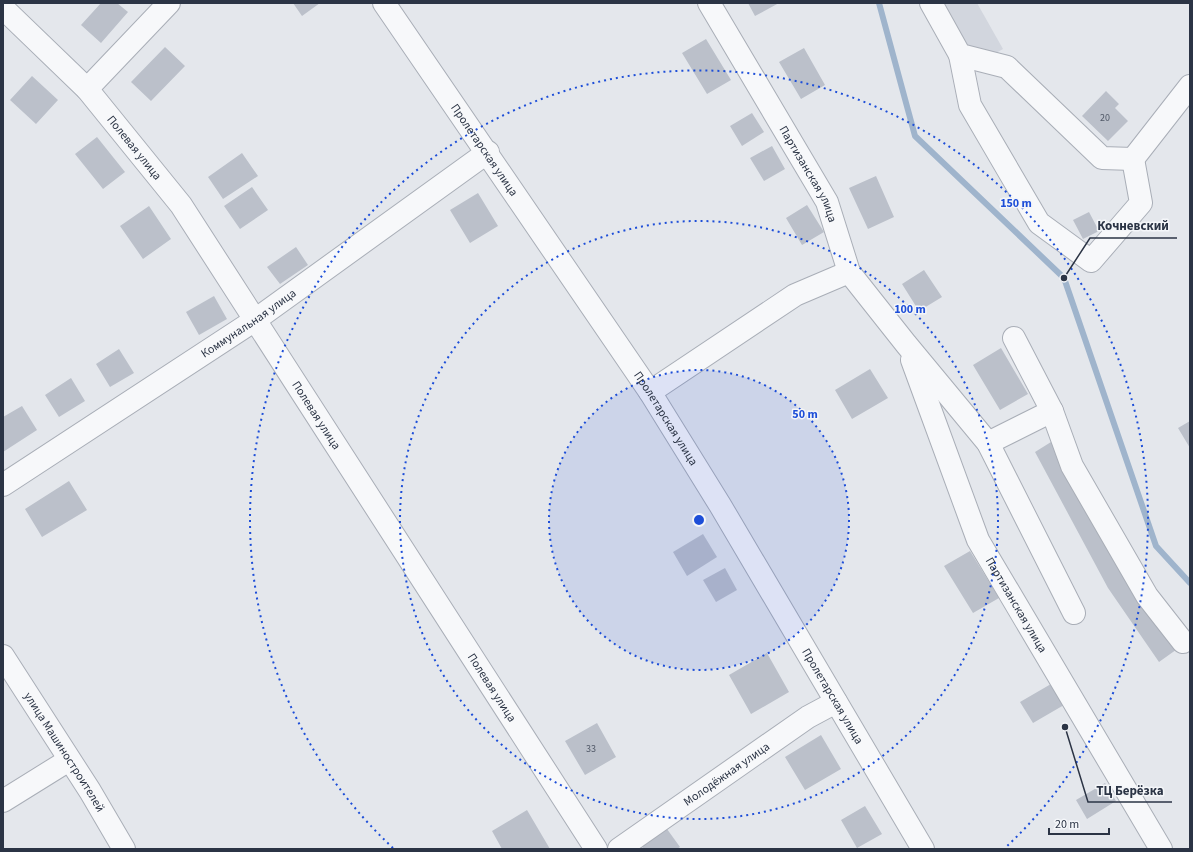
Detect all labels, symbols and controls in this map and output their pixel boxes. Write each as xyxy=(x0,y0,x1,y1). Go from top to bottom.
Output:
street label: Пролетарская улица xyxy=(447,100,522,200)
house number: 20 xyxy=(1100,111,1110,125)
street label: Полевая улица xyxy=(103,112,166,183)
street label: Партизанская улица xyxy=(775,122,841,224)
text: 150 m xyxy=(1000,195,1032,212)
callout: Кочневский xyxy=(1090,213,1177,238)
text: Кочневский xyxy=(1097,217,1169,235)
street label: Коммунальная улица xyxy=(197,285,300,362)
text: 100 m xyxy=(894,301,926,318)
street label: Пролетарская улица xyxy=(630,368,702,469)
street label: Полевая улица xyxy=(288,377,345,453)
text: 50 m xyxy=(792,406,818,423)
centre of rings xyxy=(692,513,706,527)
street label: Партизанская улица xyxy=(981,554,1051,656)
street label: Пролетарская улица xyxy=(798,645,868,747)
street label: Полевая улица xyxy=(463,650,520,725)
street label: улица Машиностроителей xyxy=(20,689,109,815)
street label: Молодёжная улица xyxy=(680,738,773,810)
house number: 33 xyxy=(586,742,596,756)
callout: ТЦ Берёзка xyxy=(1088,777,1172,802)
text: ТЦ Берёзка xyxy=(1096,782,1164,800)
scale bar xyxy=(1049,810,1109,836)
text: 20 m xyxy=(1055,816,1079,833)

